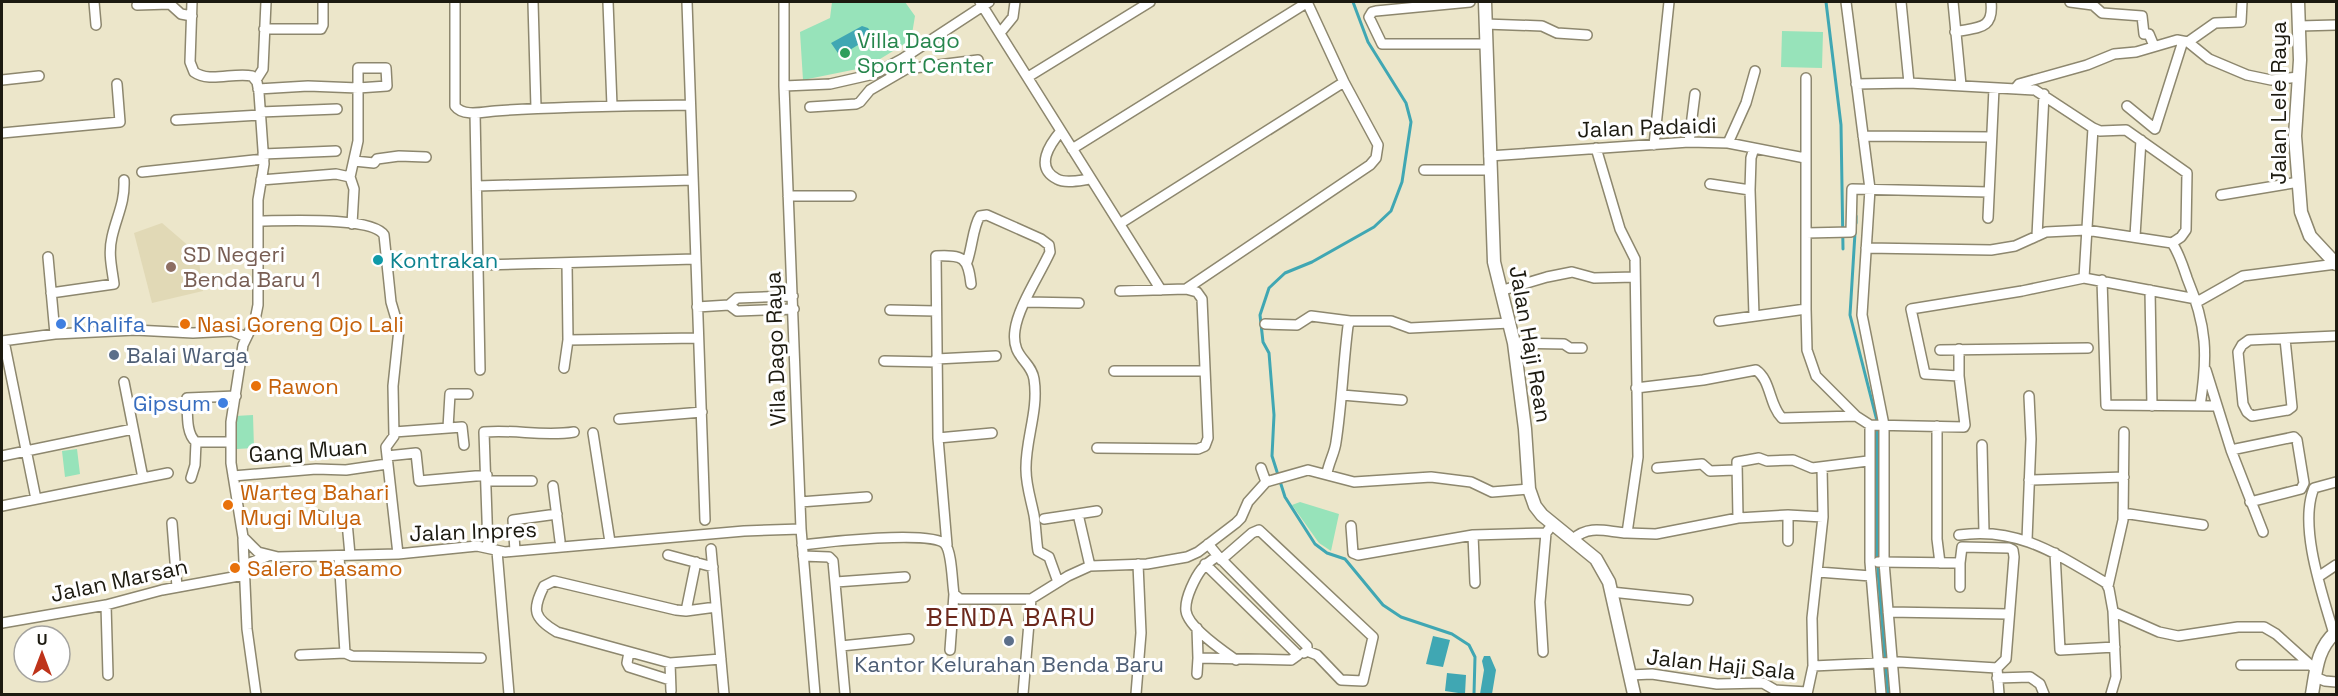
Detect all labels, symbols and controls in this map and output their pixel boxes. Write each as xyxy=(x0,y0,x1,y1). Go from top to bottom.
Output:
street label: Jalan Lele Raya xyxy=(2264,21,2292,185)
place label: Villa Dago Sport Center xyxy=(857,26,994,79)
marker: Villa Dago Sport Center xyxy=(838,46,852,60)
street label: Jalan Padaidi xyxy=(1577,111,1717,143)
place label: SD Negeri Benda Baru 1 xyxy=(183,240,320,293)
place label: Kontrakan xyxy=(390,246,498,274)
marker: Kontrakan xyxy=(371,253,385,267)
marker: SD Negeri Benda Baru 1 xyxy=(164,260,178,274)
street label: Jalan Haji Rean xyxy=(1503,263,1559,425)
street label: Vila Dago Raya xyxy=(758,271,792,427)
place label: Khalifa xyxy=(73,310,146,338)
place label: Nasi Goreng Ojo Lali xyxy=(197,310,404,338)
marker: Khalifa xyxy=(54,317,68,331)
marker: Nasi Goreng Ojo Lali xyxy=(178,317,192,331)
place label: Balai Warga xyxy=(126,341,249,369)
marker: Balai Warga xyxy=(107,348,121,362)
place label: Rawon xyxy=(268,372,339,400)
marker: Rawon xyxy=(249,379,263,393)
place label: Gipsum xyxy=(133,389,211,417)
marker: Gipsum xyxy=(216,396,230,410)
street label: Gang Muan xyxy=(248,432,368,468)
place label: Warteg Bahari Mugi Mulya xyxy=(240,478,390,531)
marker: Warteg Bahari Mugi Mulya xyxy=(221,498,235,512)
street label: Jalan Inpres xyxy=(409,515,537,547)
street label: Jalan Marsan xyxy=(48,552,190,608)
place label: Salero Basamo xyxy=(247,554,402,582)
marker: Salero Basamo xyxy=(228,561,242,575)
district label: BENDA BARU xyxy=(926,600,1096,634)
north arrow xyxy=(12,624,72,684)
text: U xyxy=(37,629,47,650)
marker: Kantor Kelurahan Benda Baru xyxy=(1002,634,1016,648)
street label: Jalan Haji Sala xyxy=(1645,642,1797,686)
place label: Kantor Kelurahan Benda Baru xyxy=(854,650,1164,678)

